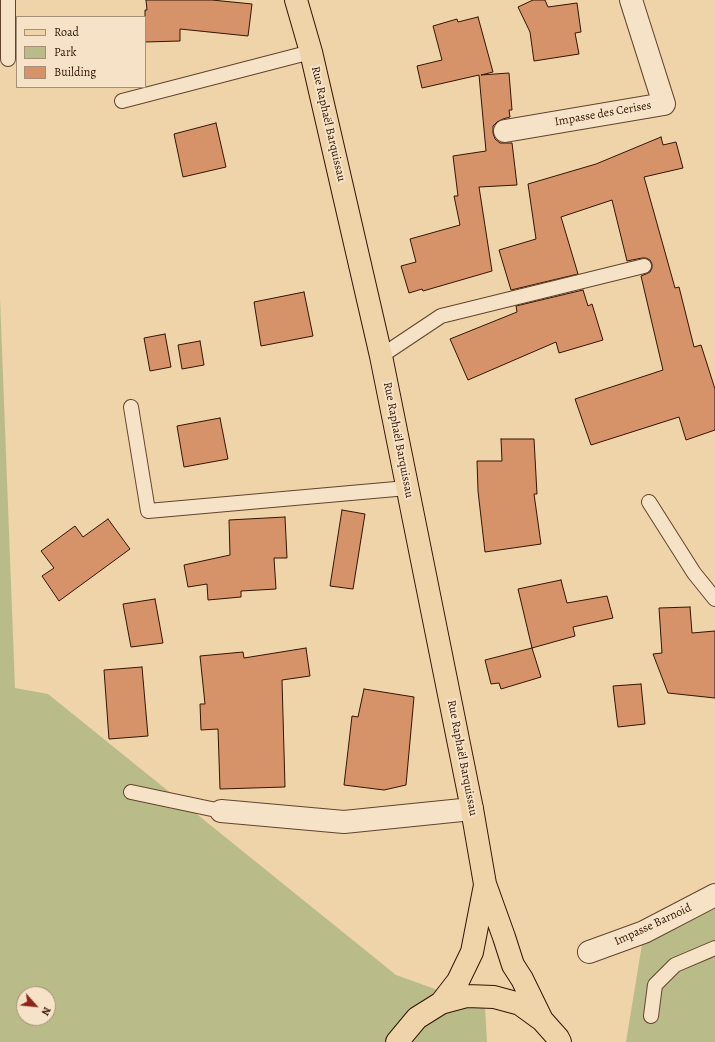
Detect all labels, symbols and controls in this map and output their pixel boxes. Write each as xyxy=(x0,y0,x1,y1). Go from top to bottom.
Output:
legend xyxy=(16,16,146,88)
text: Road xyxy=(54,24,79,40)
text: Park xyxy=(54,44,77,60)
text: Building xyxy=(54,64,96,80)
street label: Rue Raphaël Barquissau xyxy=(308,65,348,183)
street label: Impasse des Cerises xyxy=(553,98,653,130)
street label: Rue Raphaël Barquissau xyxy=(380,381,416,499)
street label: Rue Raphaël Barquissau xyxy=(444,699,480,817)
street label: Impasse Barnoid xyxy=(612,901,694,949)
north arrow xyxy=(16,986,56,1026)
text: N xyxy=(38,1004,55,1018)

